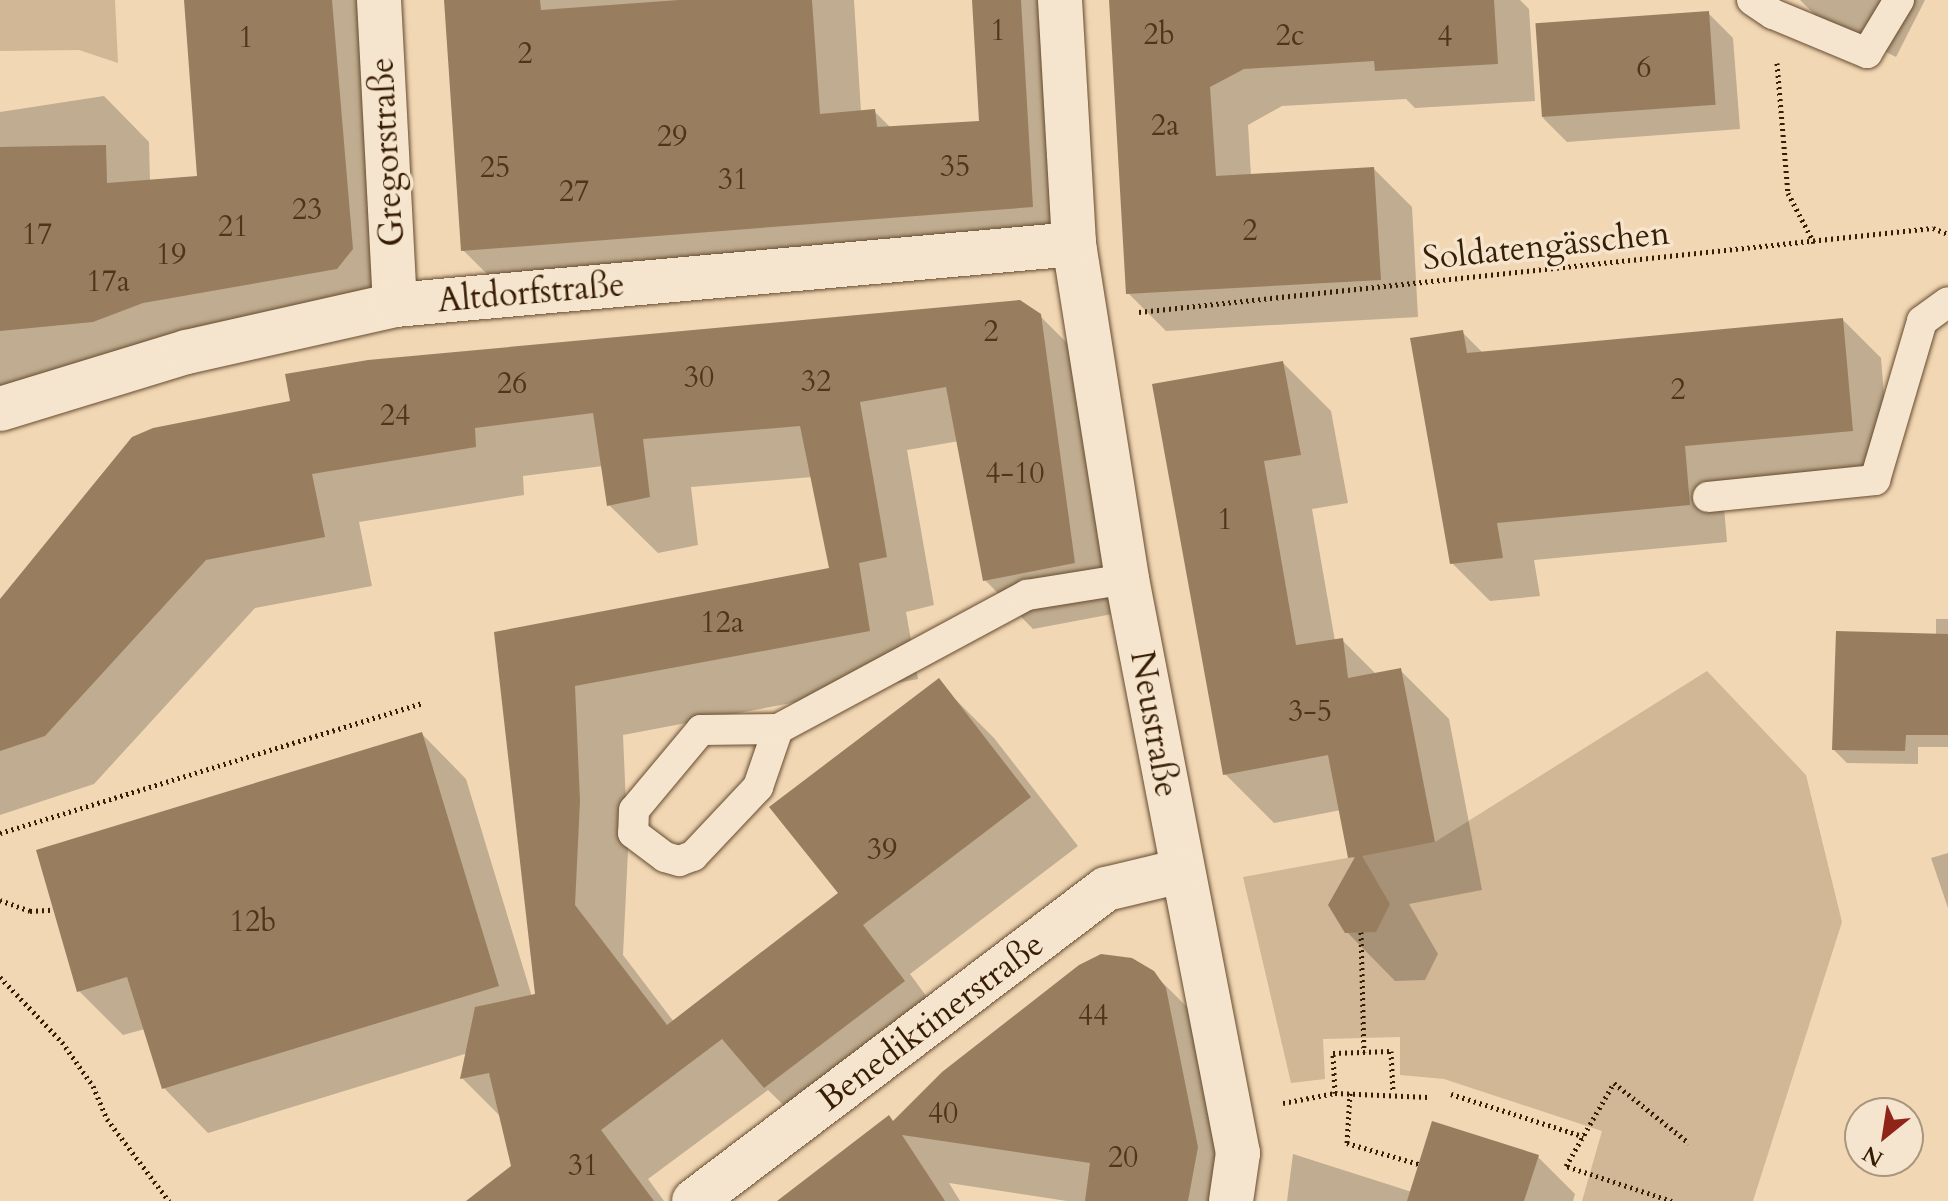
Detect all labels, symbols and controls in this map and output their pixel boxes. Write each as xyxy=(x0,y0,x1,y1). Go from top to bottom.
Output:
house number: 1 xyxy=(990,13,1006,49)
house number: 2b xyxy=(1143,17,1175,53)
house number: 2c xyxy=(1275,18,1305,54)
house number: 4 xyxy=(1437,19,1453,55)
house number: 1 xyxy=(238,20,254,56)
house number: 2 xyxy=(517,36,533,72)
house number: 6 xyxy=(1636,50,1652,86)
street label: Gregorstraße xyxy=(362,56,412,248)
house number: 2a xyxy=(1151,108,1179,144)
house number: 29 xyxy=(657,119,687,155)
house number: 35 xyxy=(940,149,970,185)
house number: 25 xyxy=(480,150,510,186)
house number: 31 xyxy=(718,162,748,198)
house number: 27 xyxy=(559,174,589,210)
house number: 23 xyxy=(292,192,322,228)
house number: 21 xyxy=(218,209,248,245)
house number: 2 xyxy=(1242,213,1258,249)
street label: Soldatengässchen xyxy=(1421,213,1671,279)
house number: 17 xyxy=(22,217,52,253)
house number: 19 xyxy=(156,237,186,273)
house number: 17a xyxy=(86,264,130,300)
street label: Altdorfstraße xyxy=(436,264,626,322)
house number: 2 xyxy=(983,314,999,350)
house number: 30 xyxy=(684,360,714,396)
house number: 32 xyxy=(801,364,831,400)
house number: 26 xyxy=(497,366,527,402)
house number: 2 xyxy=(1670,372,1686,408)
house number: 24 xyxy=(380,398,410,434)
house number: 4-10 xyxy=(985,456,1045,492)
house number: 1 xyxy=(1217,502,1233,538)
house number: 12a xyxy=(700,605,744,641)
street label: Neustraße xyxy=(1121,648,1187,800)
house number: 3-5 xyxy=(1288,694,1332,730)
house number: 39 xyxy=(867,832,897,868)
house number: 12b xyxy=(230,904,276,940)
street label: Benediktinerstraße xyxy=(810,924,1052,1120)
house number: 44 xyxy=(1078,998,1108,1034)
house number: 40 xyxy=(928,1096,958,1132)
north arrow xyxy=(1844,1097,1924,1177)
text: N xyxy=(1857,1138,1889,1174)
house number: 20 xyxy=(1108,1140,1138,1176)
house number: 31 xyxy=(568,1148,598,1184)

